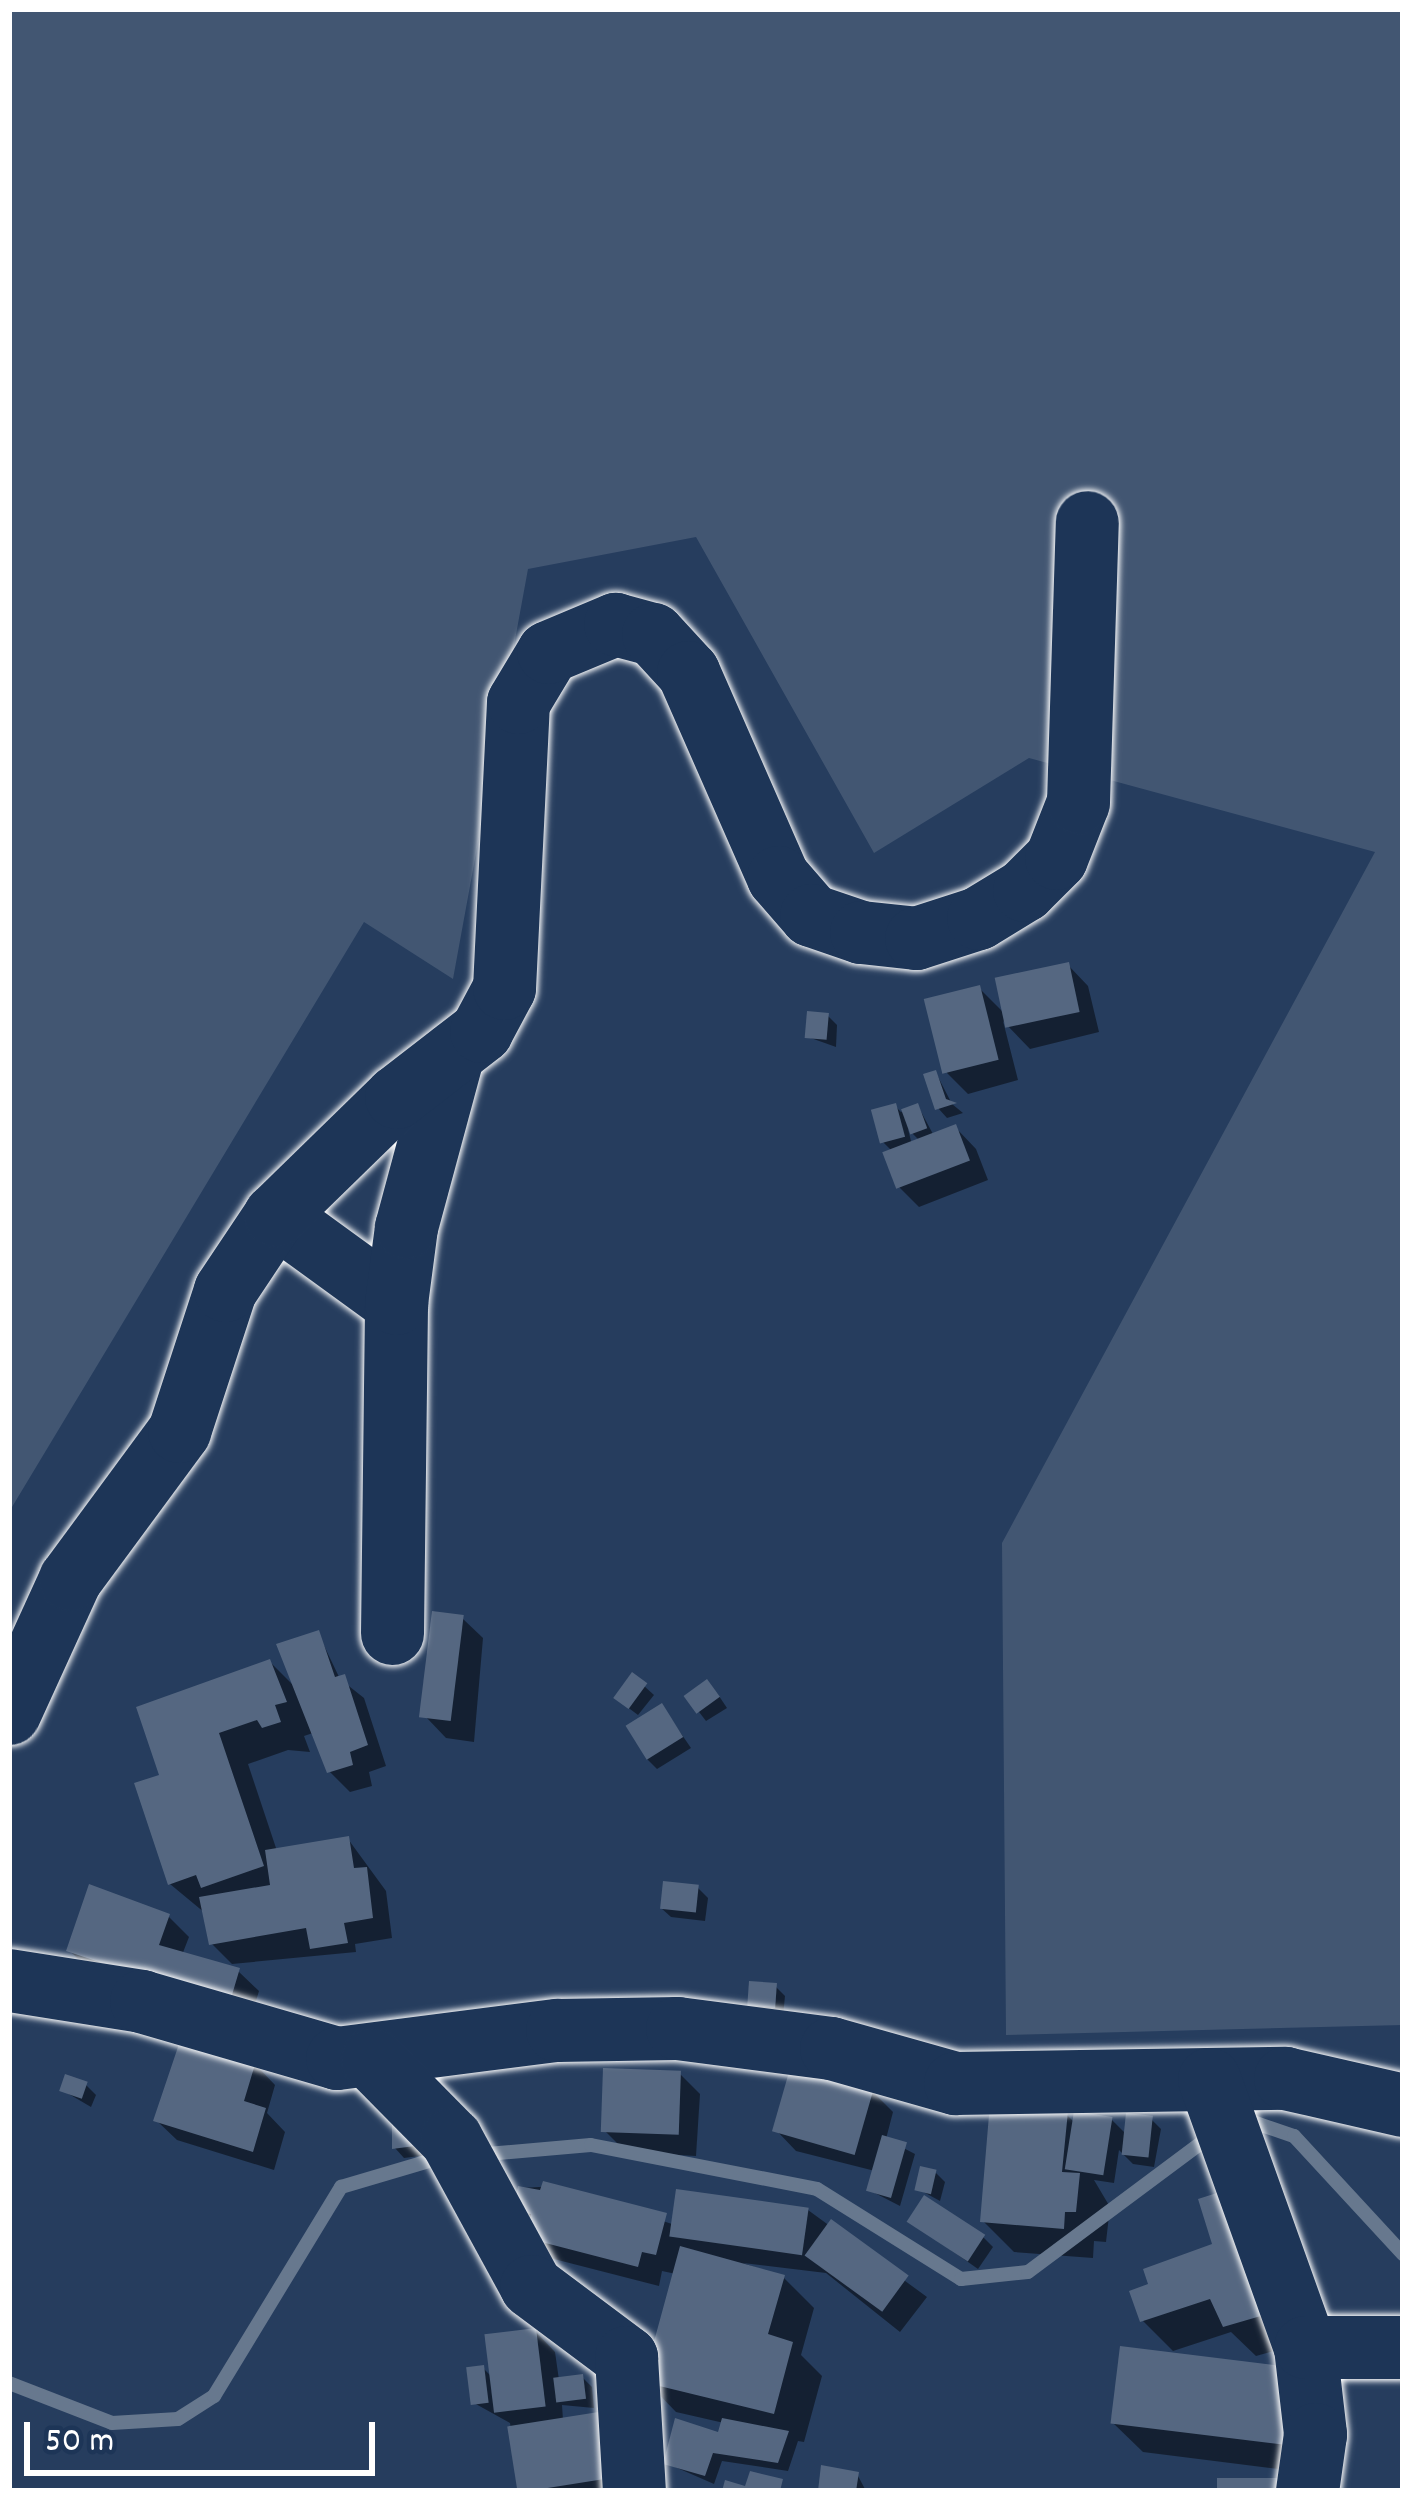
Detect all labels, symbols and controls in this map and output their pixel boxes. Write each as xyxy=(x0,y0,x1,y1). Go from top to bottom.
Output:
scale bar xyxy=(30,2398,381,2472)
text: 50 m xyxy=(45,2417,114,2469)

